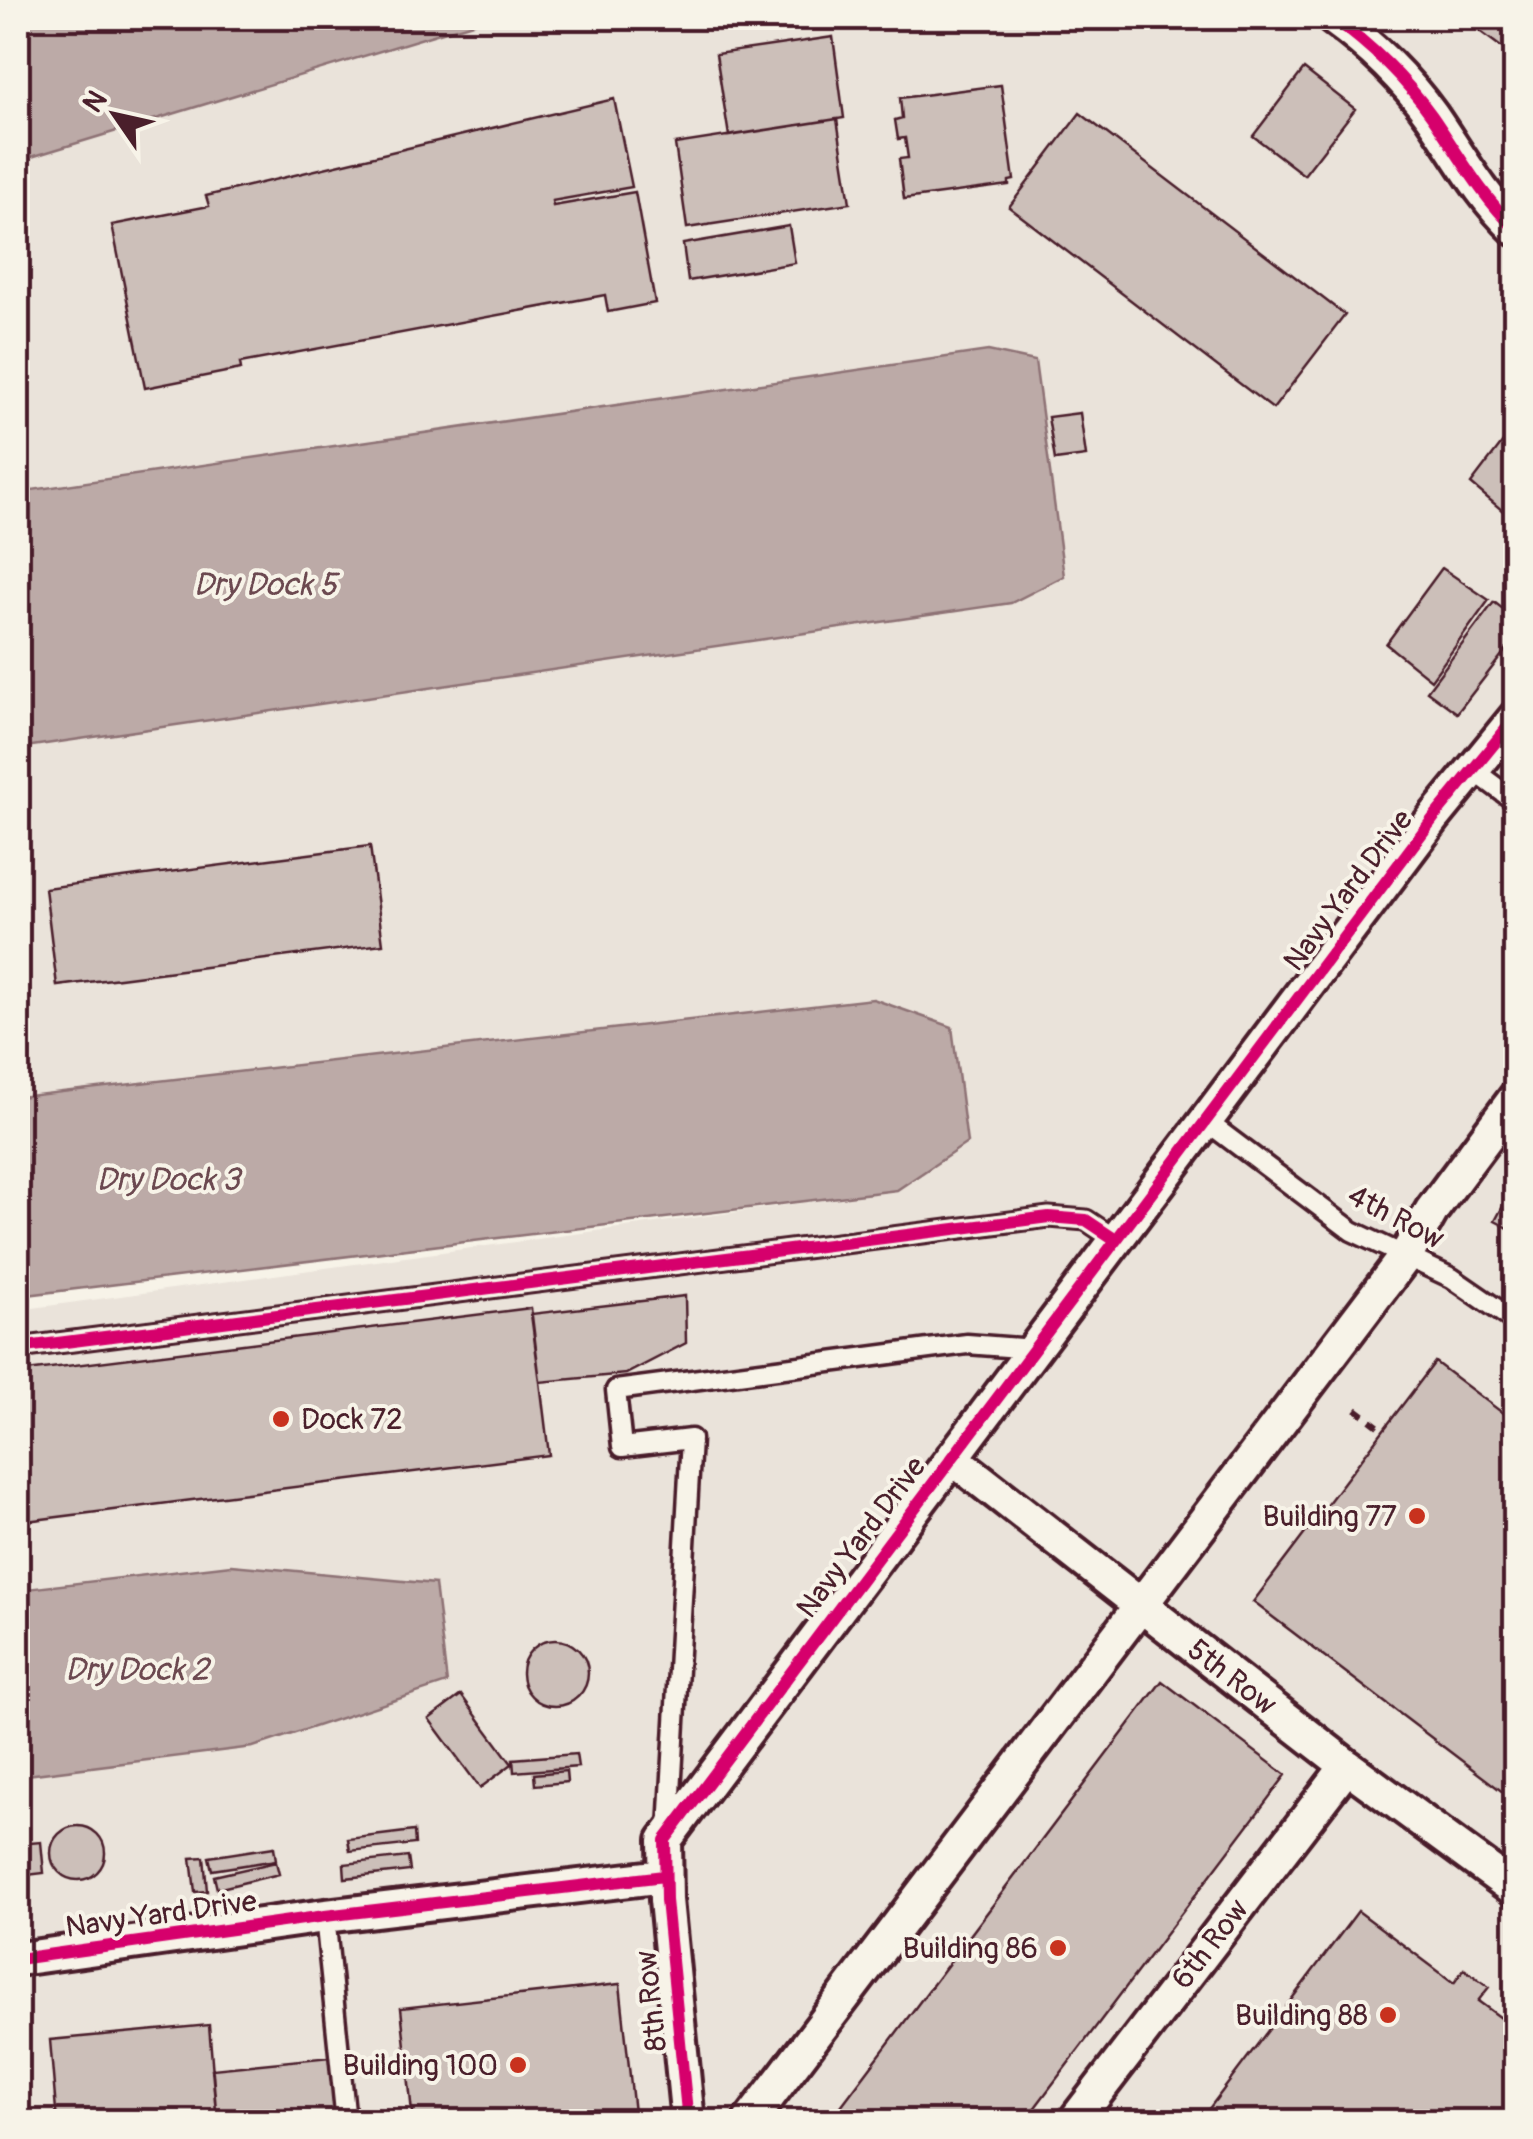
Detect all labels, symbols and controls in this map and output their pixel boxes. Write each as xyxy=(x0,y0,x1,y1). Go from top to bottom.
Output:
north arrow xyxy=(65,65,165,165)
text: N xyxy=(76,84,115,119)
water label: Dry Dock 5 xyxy=(193,565,340,605)
street label: Navy Yard Drive xyxy=(1276,802,1421,978)
water label: Dry Dock 3 xyxy=(96,1160,243,1200)
street label: 4th Row xyxy=(1341,1177,1450,1258)
place label: Dock 72 xyxy=(301,1401,403,1438)
marker: Dock 72 xyxy=(270,1408,292,1430)
street label: Navy Yard Drive xyxy=(789,1449,934,1625)
place label: Building 77 xyxy=(1262,1498,1397,1535)
marker: Building 77 xyxy=(1406,1505,1428,1527)
street label: 5th Row xyxy=(1180,1631,1283,1723)
water label: Dry Dock 2 xyxy=(65,1650,212,1690)
street label: Navy Yard Drive xyxy=(63,1883,259,1946)
street label: 6th Row xyxy=(1164,1892,1257,1997)
place label: Building 86 xyxy=(903,1930,1038,1967)
marker: Building 86 xyxy=(1047,1937,1069,1959)
street label: 8th Row xyxy=(628,1949,675,2053)
place label: Building 88 xyxy=(1235,1997,1368,2034)
marker: Building 88 xyxy=(1377,2004,1399,2026)
place label: Building 100 xyxy=(342,2047,498,2084)
marker: Building 100 xyxy=(507,2054,529,2076)

